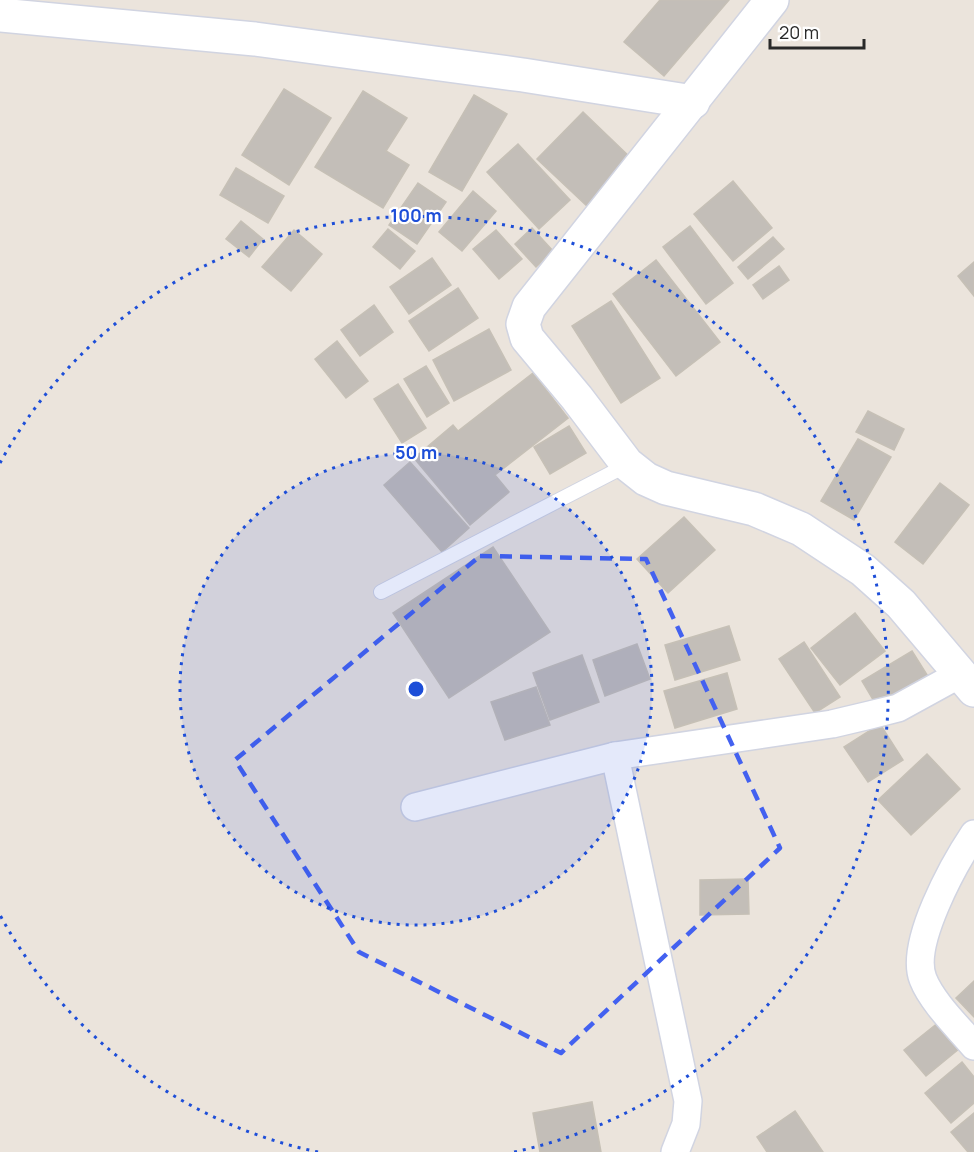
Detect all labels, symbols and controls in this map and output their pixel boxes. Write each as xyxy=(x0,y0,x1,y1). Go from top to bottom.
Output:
scale bar xyxy=(770,12,864,50)
text: 20 m xyxy=(779,20,819,44)
text: 100 m xyxy=(390,203,442,227)
text: 50 m xyxy=(395,440,437,464)
centre of rings xyxy=(406,679,426,699)

